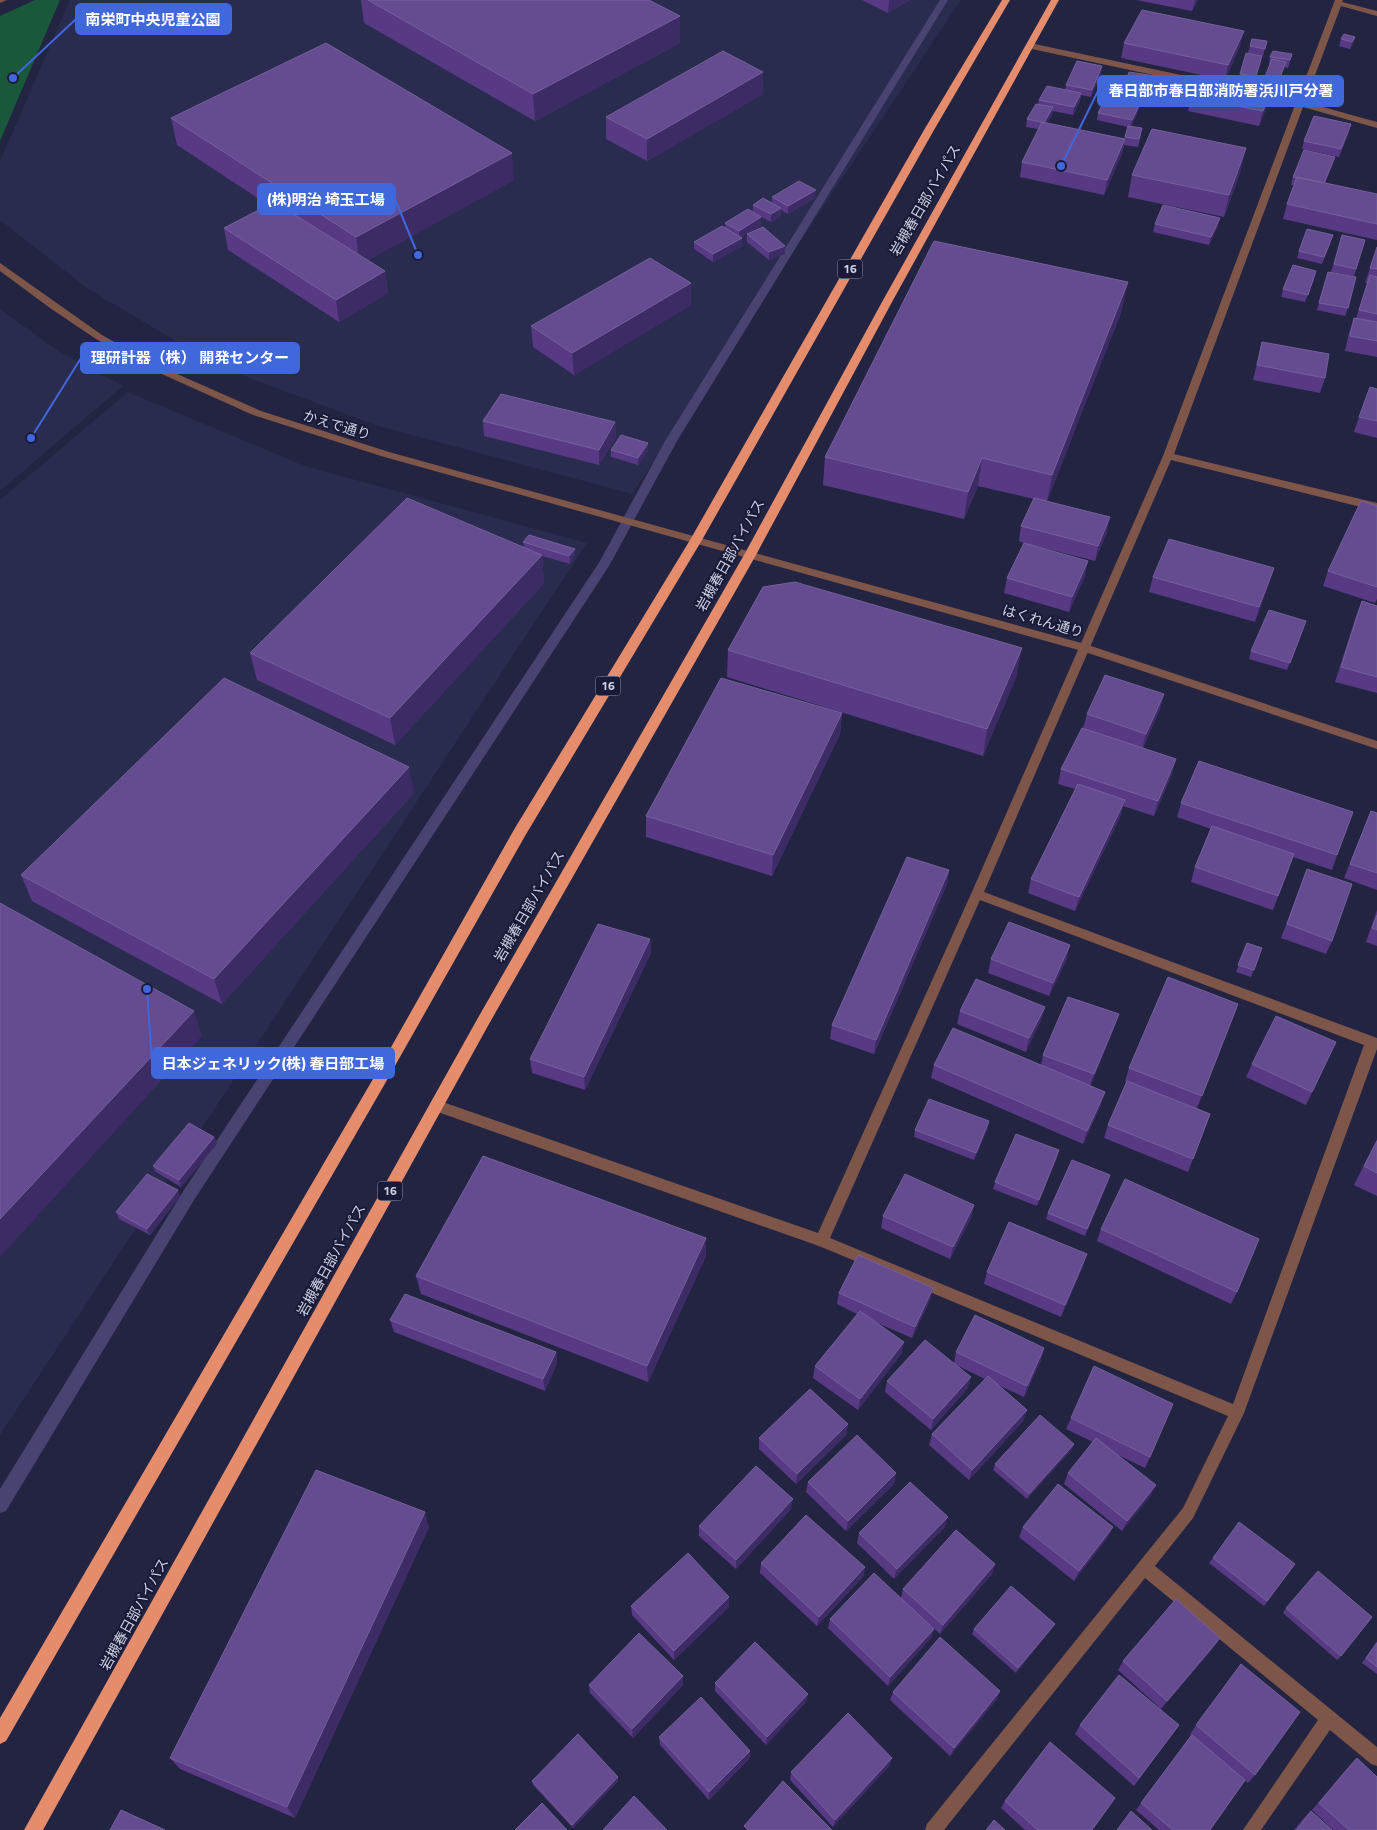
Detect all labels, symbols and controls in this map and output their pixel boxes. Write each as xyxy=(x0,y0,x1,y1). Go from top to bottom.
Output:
callout: 南栄町中央児童公園 xyxy=(76,4,231,34)
text: 南栄町中央児童公園 xyxy=(85,8,221,31)
callout: 春日部市春日部消防署浜川戸分署 xyxy=(1098,76,1343,106)
text: 春日部市春日部消防署浜川戸分署 xyxy=(1108,79,1334,102)
street label: 岩槻春日部バイパス xyxy=(884,140,965,259)
callout: (株)明治 埼玉工場 xyxy=(258,184,395,214)
text: (株)明治 埼玉工場 xyxy=(267,188,385,211)
road number: 16 xyxy=(838,260,862,278)
callout: 理研計器（株） 開発センター xyxy=(81,343,299,373)
text: 理研計器（株） 開発センター xyxy=(91,346,289,369)
street label: かえで通り xyxy=(301,404,373,445)
street label: 岩槻春日部バイパス xyxy=(690,495,769,615)
street label: はくれん通り xyxy=(1000,599,1086,642)
road number: 16 xyxy=(596,676,620,696)
street label: 岩槻春日部バイパス xyxy=(488,846,569,965)
callout: 日本ジェネリック(株) 春日部工場 xyxy=(152,1048,394,1078)
text: 日本ジェネリック(株) 春日部工場 xyxy=(162,1052,384,1075)
road number: 16 xyxy=(378,1182,402,1200)
street label: 岩槻春日部バイパス xyxy=(291,1200,370,1320)
street label: 岩槻春日部バイパス xyxy=(94,1554,173,1674)

